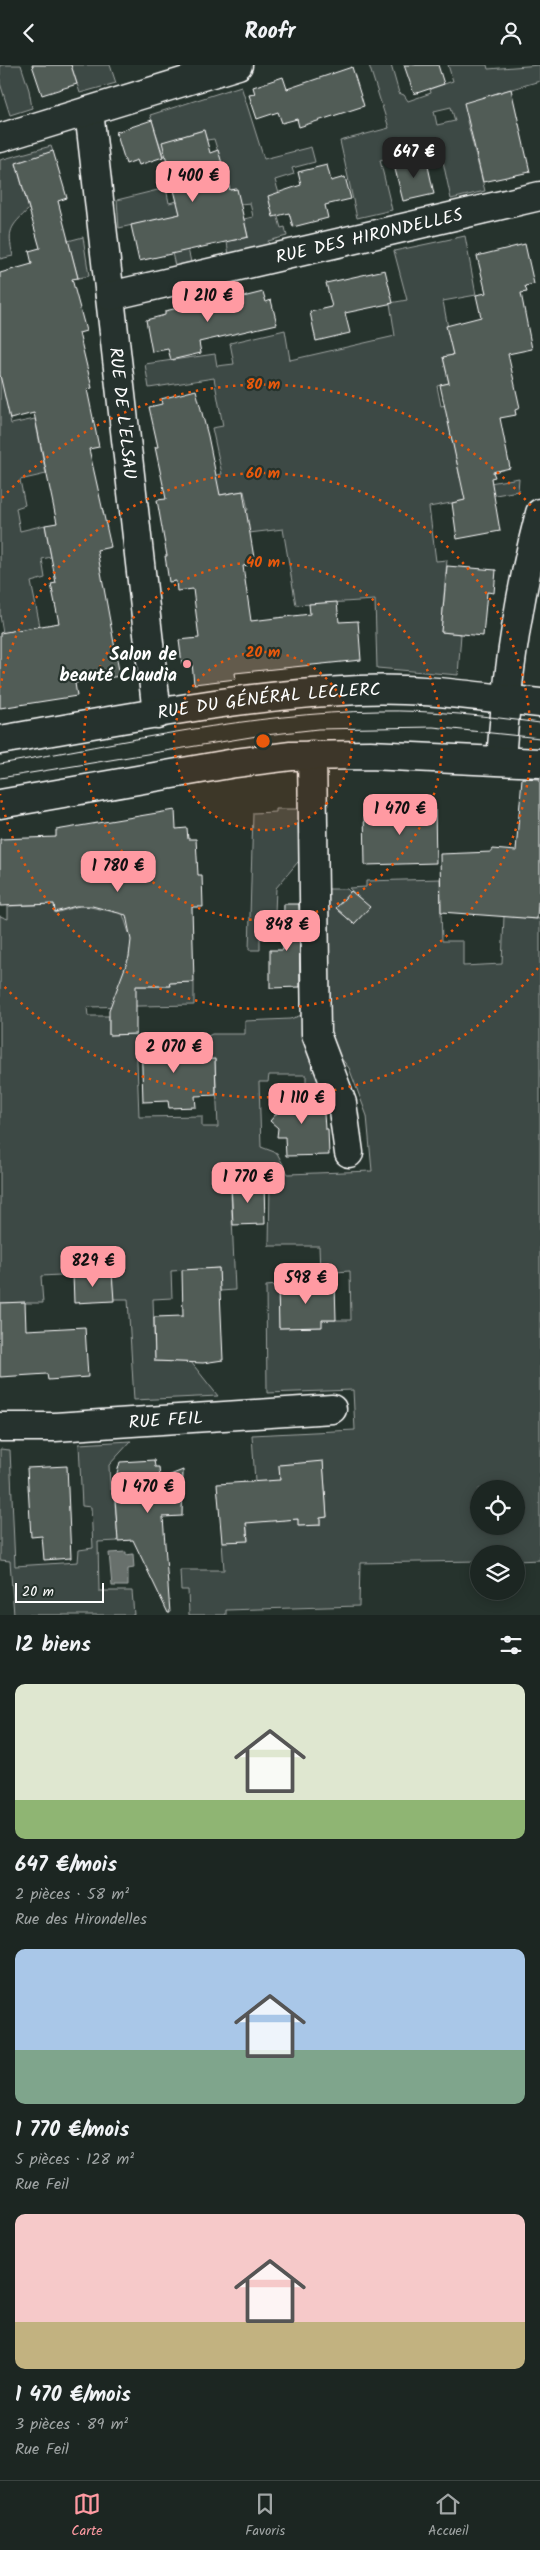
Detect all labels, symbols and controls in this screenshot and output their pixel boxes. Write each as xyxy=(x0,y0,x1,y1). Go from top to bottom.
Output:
text: Roofr xyxy=(245,15,295,50)
icon: back xyxy=(15,19,43,47)
icon: person xyxy=(497,19,525,47)
pin: 647 € xyxy=(379,137,449,179)
text: 647 € xyxy=(393,140,435,165)
pin: 1 400 € xyxy=(147,161,239,203)
text: 1 400 € xyxy=(167,164,219,189)
street label: RUE DES HIRONDELLES xyxy=(273,201,466,273)
pin: 1 210 € xyxy=(162,281,254,323)
text: 1 210 € xyxy=(183,284,233,309)
street label: RUE DE L'ELSAU xyxy=(100,346,143,481)
text: 80 m xyxy=(246,373,280,397)
text: 60 m xyxy=(246,462,280,486)
text: 40 m xyxy=(246,551,280,575)
place label: Salon de beauté Claudia xyxy=(59,641,177,691)
text: 20 m xyxy=(246,641,280,665)
marker: Salon de beauté Claudia xyxy=(181,658,193,670)
street label: RUE DU GÉNÉRAL LECLERC xyxy=(155,676,381,729)
centre of rings xyxy=(254,732,272,750)
pin: 1 470 € xyxy=(354,793,446,836)
text: 1 470 € xyxy=(374,797,426,822)
pin: 1 780 € xyxy=(72,851,164,893)
text: 1 780 € xyxy=(92,854,144,879)
pin: 848 € xyxy=(252,909,322,952)
text: 848 € xyxy=(265,913,309,938)
pin: 2 070 € xyxy=(128,1031,220,1074)
text: 2 070 € xyxy=(146,1035,202,1060)
pin: 1 110 € xyxy=(256,1083,348,1125)
text: 1 110 € xyxy=(279,1086,325,1111)
pin: 1 770 € xyxy=(202,1161,294,1204)
text: 1 770 € xyxy=(223,1165,273,1190)
pin: 829 € xyxy=(58,1245,128,1288)
text: 829 € xyxy=(71,1249,115,1274)
pin: 598 € xyxy=(271,1263,341,1305)
text: 598 € xyxy=(285,1266,327,1291)
street label: RUE FEIL xyxy=(128,1404,204,1438)
pin: 1 470 € xyxy=(102,1471,194,1514)
text: 1 470 € xyxy=(122,1475,174,1500)
map controls xyxy=(470,1480,525,1600)
button: locate xyxy=(470,1480,525,1535)
button: layers xyxy=(470,1545,525,1600)
scale bar xyxy=(15,1580,104,1603)
text: 20 m xyxy=(22,1581,54,1603)
text: 12 biens xyxy=(15,1629,91,1662)
icon: filters xyxy=(497,1631,525,1659)
icon: home xyxy=(225,1716,315,1806)
text: 647 €/mois xyxy=(15,1849,117,1882)
text: 2 pièces · 58 m² xyxy=(15,1882,129,1907)
text: Rue des Hirondelles xyxy=(15,1907,147,1932)
icon: home xyxy=(225,1981,315,2071)
text: 1 770 €/mois xyxy=(15,2114,129,2147)
text: 5 pièces · 128 m² xyxy=(15,2147,134,2172)
text: Rue Feil xyxy=(15,2172,69,2197)
icon: home xyxy=(225,2246,315,2336)
text: 1 470 €/mois xyxy=(15,2379,131,2412)
text: 3 pièces · 89 m² xyxy=(15,2412,128,2437)
text: Rue Feil xyxy=(15,2437,69,2462)
tab: Carte xyxy=(71,2490,103,2542)
tab: Favoris xyxy=(245,2490,285,2542)
tab: Accueil xyxy=(428,2490,469,2542)

